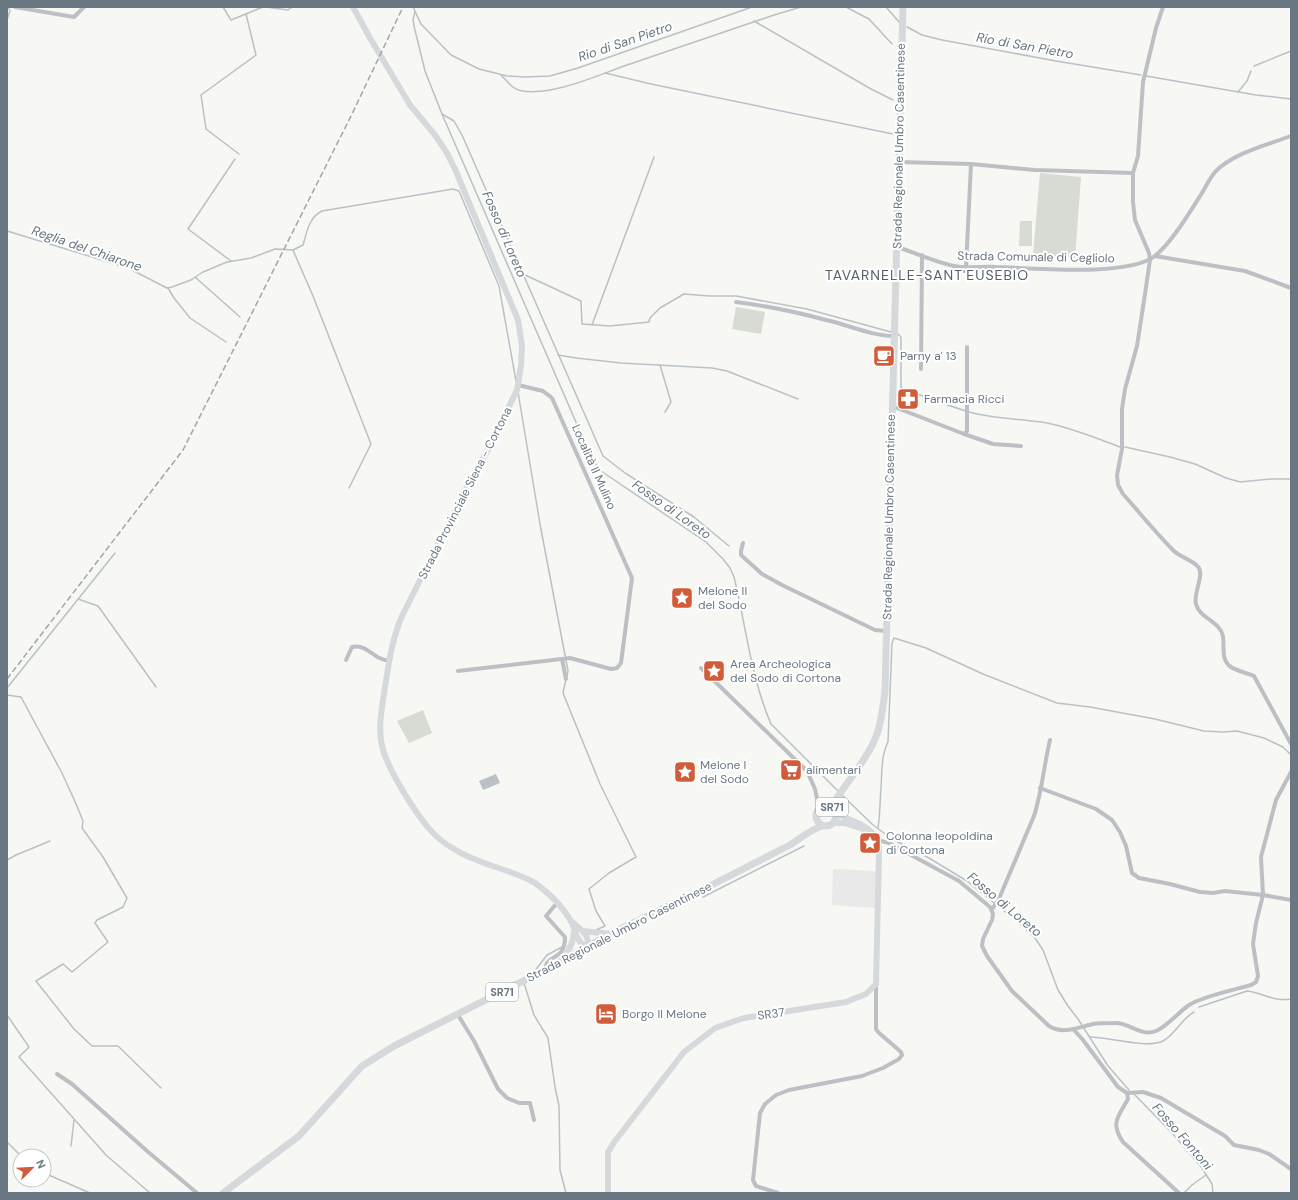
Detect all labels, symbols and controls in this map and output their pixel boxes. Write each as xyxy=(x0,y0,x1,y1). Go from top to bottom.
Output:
water label: Rio di San Pietro xyxy=(576,17,675,66)
water label: Rio di San Pietro xyxy=(975,29,1075,62)
street label: Strada Regionale Umbro Casentinese xyxy=(889,43,909,249)
water label: Fosso di Loreto xyxy=(479,188,531,280)
water label: Reglia del Chiarone xyxy=(30,222,144,275)
street label: Strada Comunale di Cegliolo xyxy=(957,248,1115,266)
district label: TAVARNELLE-SANT'EUSEBIO xyxy=(825,266,1029,284)
cafe icon: Parny a' 13 xyxy=(871,343,897,369)
place label: Parny a' 13 xyxy=(900,348,957,364)
pharmacy icon: Farmacia Ricci xyxy=(895,386,921,412)
place label: Farmacia Ricci xyxy=(924,391,1004,407)
street label: Strada Provinciale Siena - Cortona xyxy=(414,404,516,582)
street label: Strada Regionale Umbro Casentinese xyxy=(879,414,899,620)
street label: Località Il Mulino xyxy=(568,422,620,512)
water label: Fosso di Loreto xyxy=(629,476,715,543)
place label: Melone II del Sodo xyxy=(698,583,747,613)
place icon: Melone II del Sodo xyxy=(669,585,695,611)
place label: Area Archeologica del Sodo di Cortona xyxy=(730,656,841,686)
place icon: Area Archeologica del Sodo di Cortona xyxy=(701,658,727,684)
place label: Melone I del Sodo xyxy=(700,757,749,787)
supermarket icon: alimentari xyxy=(778,757,804,783)
place icon: Melone I del Sodo xyxy=(672,759,698,785)
place label: alimentari xyxy=(806,762,861,778)
road number: SR71 xyxy=(816,798,848,816)
place label: Colonna leopoldina di Cortona xyxy=(886,828,993,858)
place icon: Colonna leopoldina di Cortona xyxy=(857,830,883,856)
water label: Fosso di Loreto xyxy=(964,868,1046,941)
street label: Strada Regionale Umbro Casentinese xyxy=(524,878,714,986)
road number: SR71 xyxy=(486,983,518,1001)
hotel icon: Borgo Il Melone xyxy=(593,1001,619,1027)
street label: SR37 xyxy=(756,1004,786,1024)
place label: Borgo Il Melone xyxy=(622,1006,707,1022)
water label: Fosso Fontoni xyxy=(1149,1099,1217,1174)
north arrow xyxy=(12,1148,52,1188)
text: N xyxy=(33,1157,49,1170)

